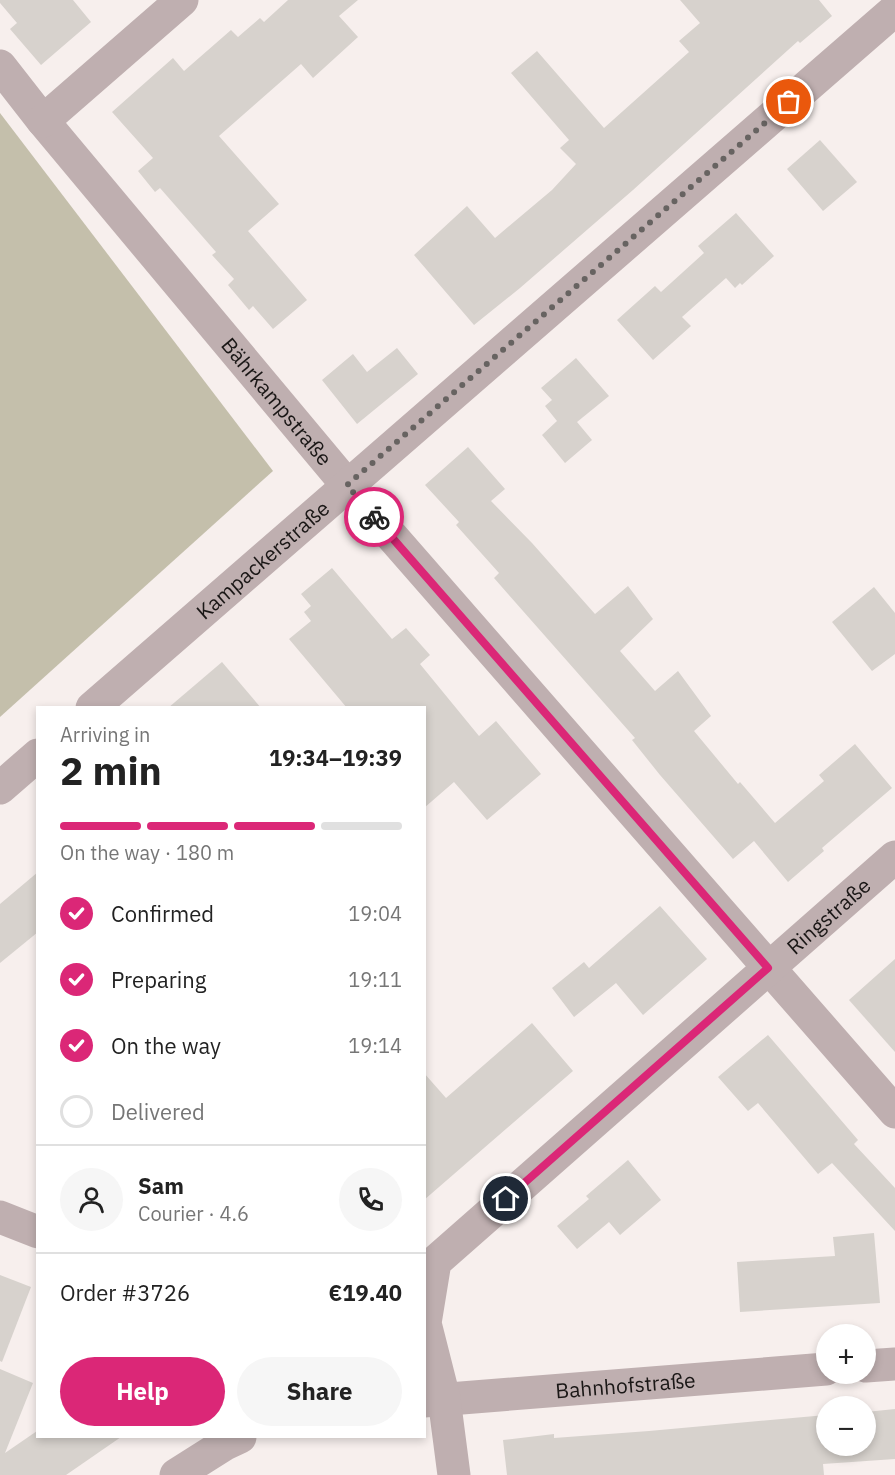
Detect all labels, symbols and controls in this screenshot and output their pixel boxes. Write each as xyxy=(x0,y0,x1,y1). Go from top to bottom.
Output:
pin xyxy=(763,76,814,127)
icon: bag xyxy=(772,85,805,118)
street label: Bährkampstraße xyxy=(216,331,339,471)
courier xyxy=(344,487,404,547)
street label: Kampackerstraße xyxy=(190,494,335,625)
icon: bike xyxy=(358,501,391,534)
text: Arriving in xyxy=(60,721,150,748)
text: 19:34–19:39 xyxy=(269,743,402,772)
text: 2 min xyxy=(60,745,162,796)
text: On the way · 180 m xyxy=(60,839,234,866)
street label: Ringstraße xyxy=(781,871,876,960)
icon: check xyxy=(60,897,93,930)
text: Confirmed xyxy=(111,899,214,928)
text: 19:04 xyxy=(348,900,402,927)
icon: check xyxy=(60,963,93,996)
text: Preparing xyxy=(111,965,206,994)
text: 19:11 xyxy=(348,966,402,993)
icon: check xyxy=(60,1029,93,1062)
text: On the way xyxy=(111,1031,221,1060)
text: 19:14 xyxy=(348,1032,402,1059)
text: Delivered xyxy=(111,1097,205,1126)
button: person xyxy=(60,1168,123,1231)
button: phone xyxy=(339,1168,402,1231)
text: Sam xyxy=(138,1171,184,1200)
pin xyxy=(480,1173,531,1224)
icon: home xyxy=(489,1182,522,1215)
text: Courier · 4.6 xyxy=(138,1200,249,1227)
text: Order #3726 xyxy=(60,1278,190,1307)
text: €19.40 xyxy=(329,1278,402,1307)
map controls xyxy=(816,1324,876,1456)
button: + xyxy=(816,1324,876,1384)
button: Help xyxy=(60,1357,225,1426)
button: Share xyxy=(237,1357,402,1426)
street label: Bahnhofstraße xyxy=(554,1365,697,1405)
button: − xyxy=(816,1396,876,1456)

